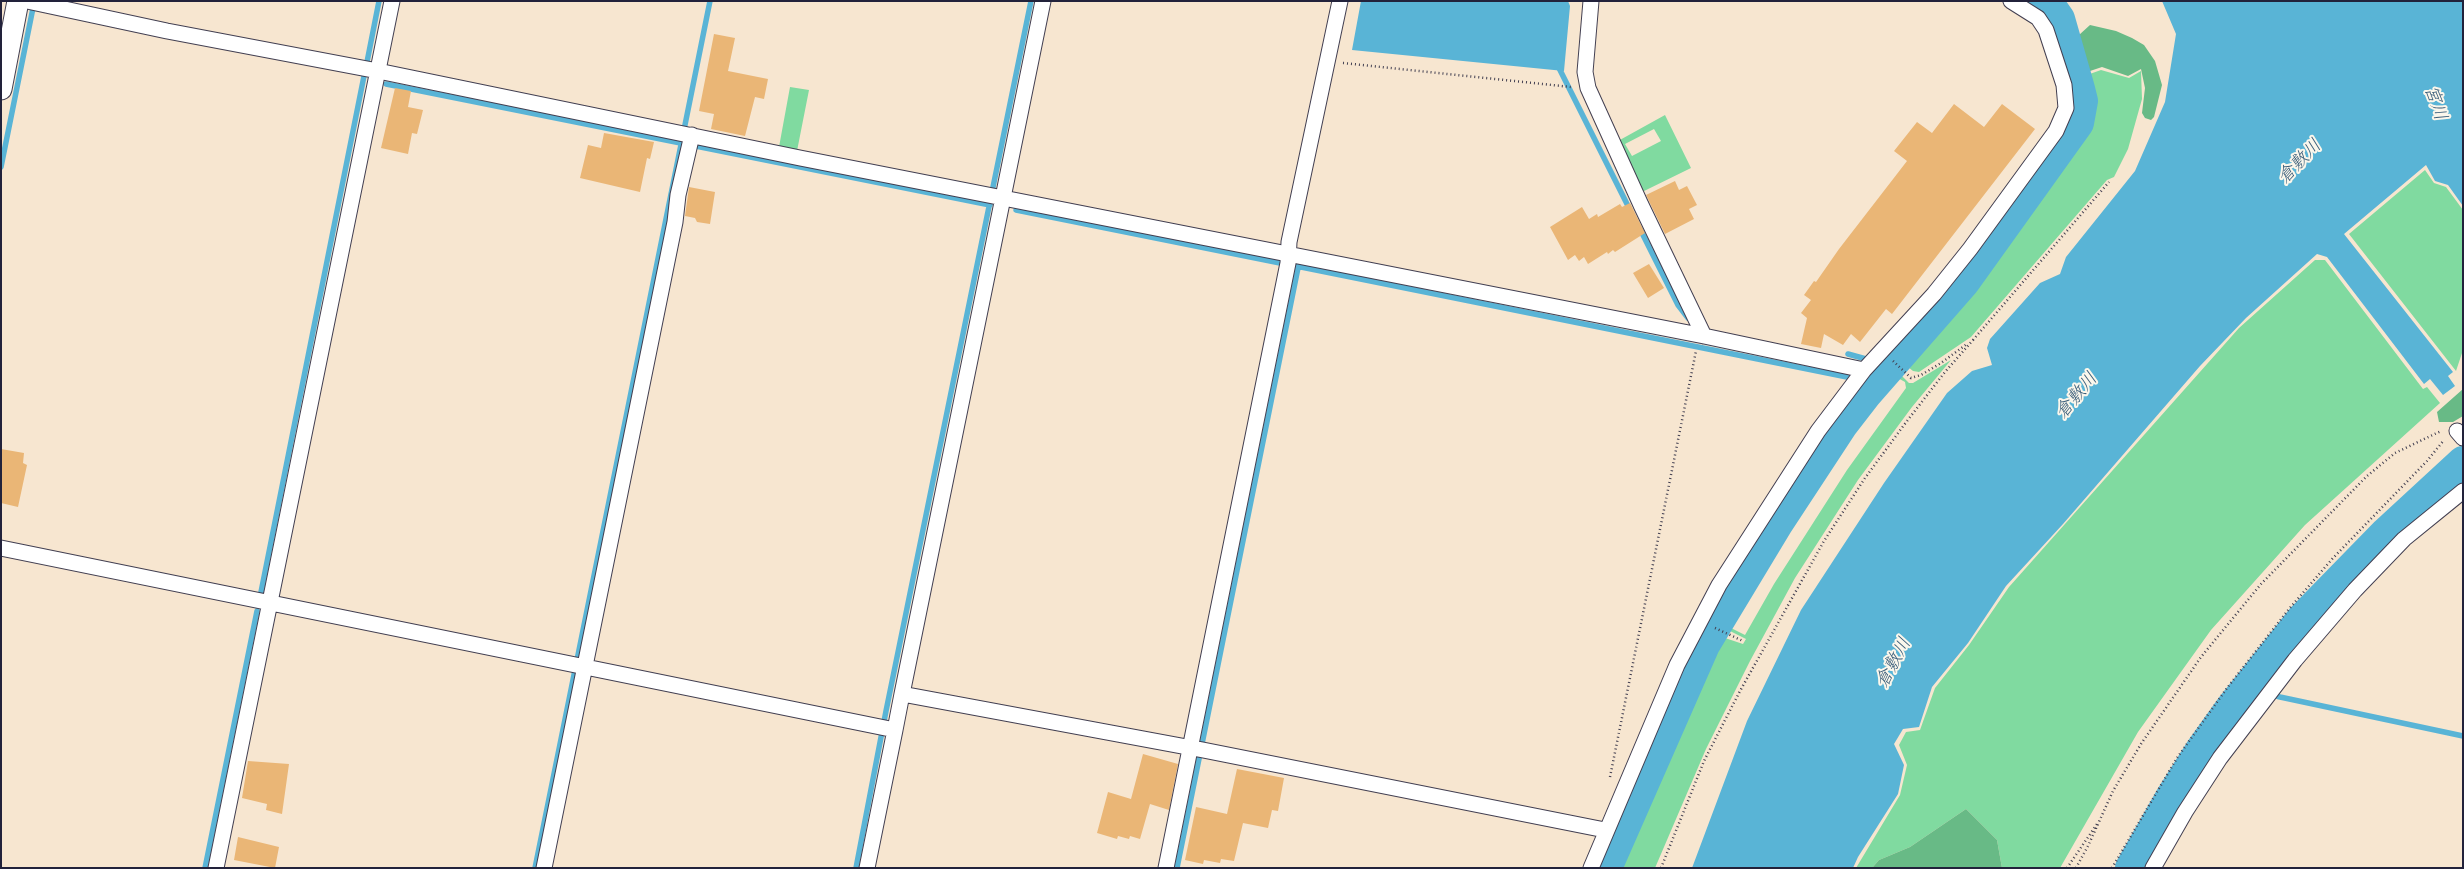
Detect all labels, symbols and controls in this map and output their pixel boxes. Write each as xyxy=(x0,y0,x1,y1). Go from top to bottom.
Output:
water label: 宮川 xyxy=(2419,82,2451,124)
water label: 倉敷川 xyxy=(2273,135,2327,189)
water label: 倉敷川 xyxy=(2051,368,2103,424)
water label: 倉敷川 xyxy=(1872,634,1916,692)

